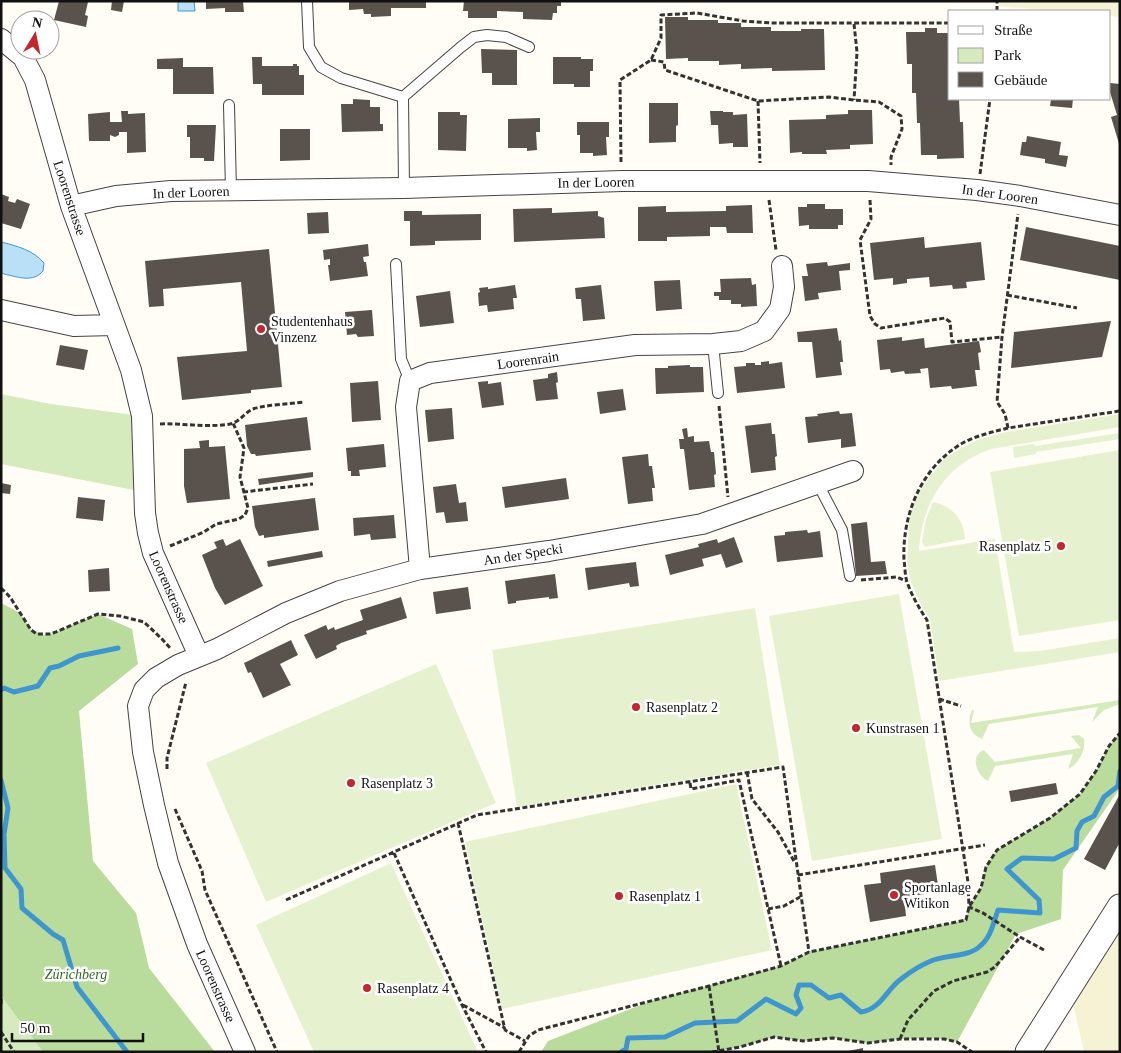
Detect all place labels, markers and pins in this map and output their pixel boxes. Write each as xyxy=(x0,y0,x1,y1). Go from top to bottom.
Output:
place label: Studentenhaus Vinzenz xyxy=(271,314,353,345)
marker: Studentenhaus Vinzenz xyxy=(255,323,267,335)
place label: Rasenplatz 5 xyxy=(979,539,1051,554)
marker: Rasenplatz 5 xyxy=(1055,540,1067,552)
place label: Rasenplatz 2 xyxy=(646,700,718,715)
marker: Rasenplatz 2 xyxy=(630,701,642,713)
place label: Kunstrasen 1 xyxy=(866,721,940,736)
marker: Kunstrasen 1 xyxy=(850,722,862,734)
place label: Rasenplatz 3 xyxy=(361,776,433,791)
marker: Rasenplatz 3 xyxy=(345,777,357,789)
place label: Sportanlage Witikon xyxy=(904,880,971,911)
place label: Rasenplatz 1 xyxy=(629,889,701,904)
marker: Sportanlage Witikon xyxy=(888,889,900,901)
marker: Rasenplatz 1 xyxy=(613,890,625,902)
place label: Rasenplatz 4 xyxy=(377,981,449,996)
marker: Rasenplatz 4 xyxy=(361,982,373,994)

